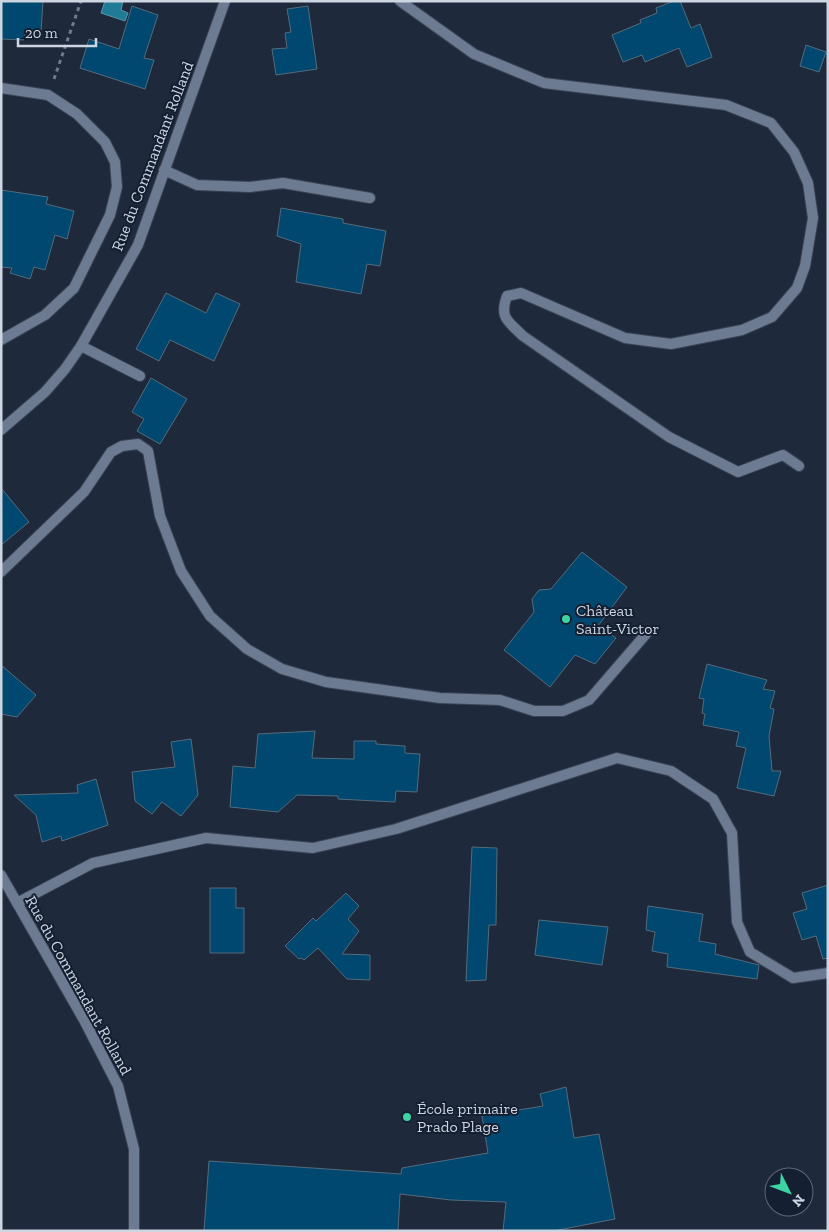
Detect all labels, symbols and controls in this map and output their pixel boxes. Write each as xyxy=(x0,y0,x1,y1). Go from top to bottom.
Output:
scale bar xyxy=(18,15,95,47)
text: 20 m xyxy=(25,24,58,42)
street label: Rue du Commandant Rolland xyxy=(107,58,198,254)
place label: Château Saint-Victor xyxy=(576,601,660,638)
marker: Château Saint-Victor xyxy=(560,613,572,625)
street label: Rue du Commandant Rolland xyxy=(21,892,136,1078)
place label: École primaire Prado Plage xyxy=(417,1099,518,1136)
marker: École primaire Prado Plage xyxy=(401,1111,413,1123)
north arrow xyxy=(764,1167,814,1217)
text: N xyxy=(788,1191,808,1210)

